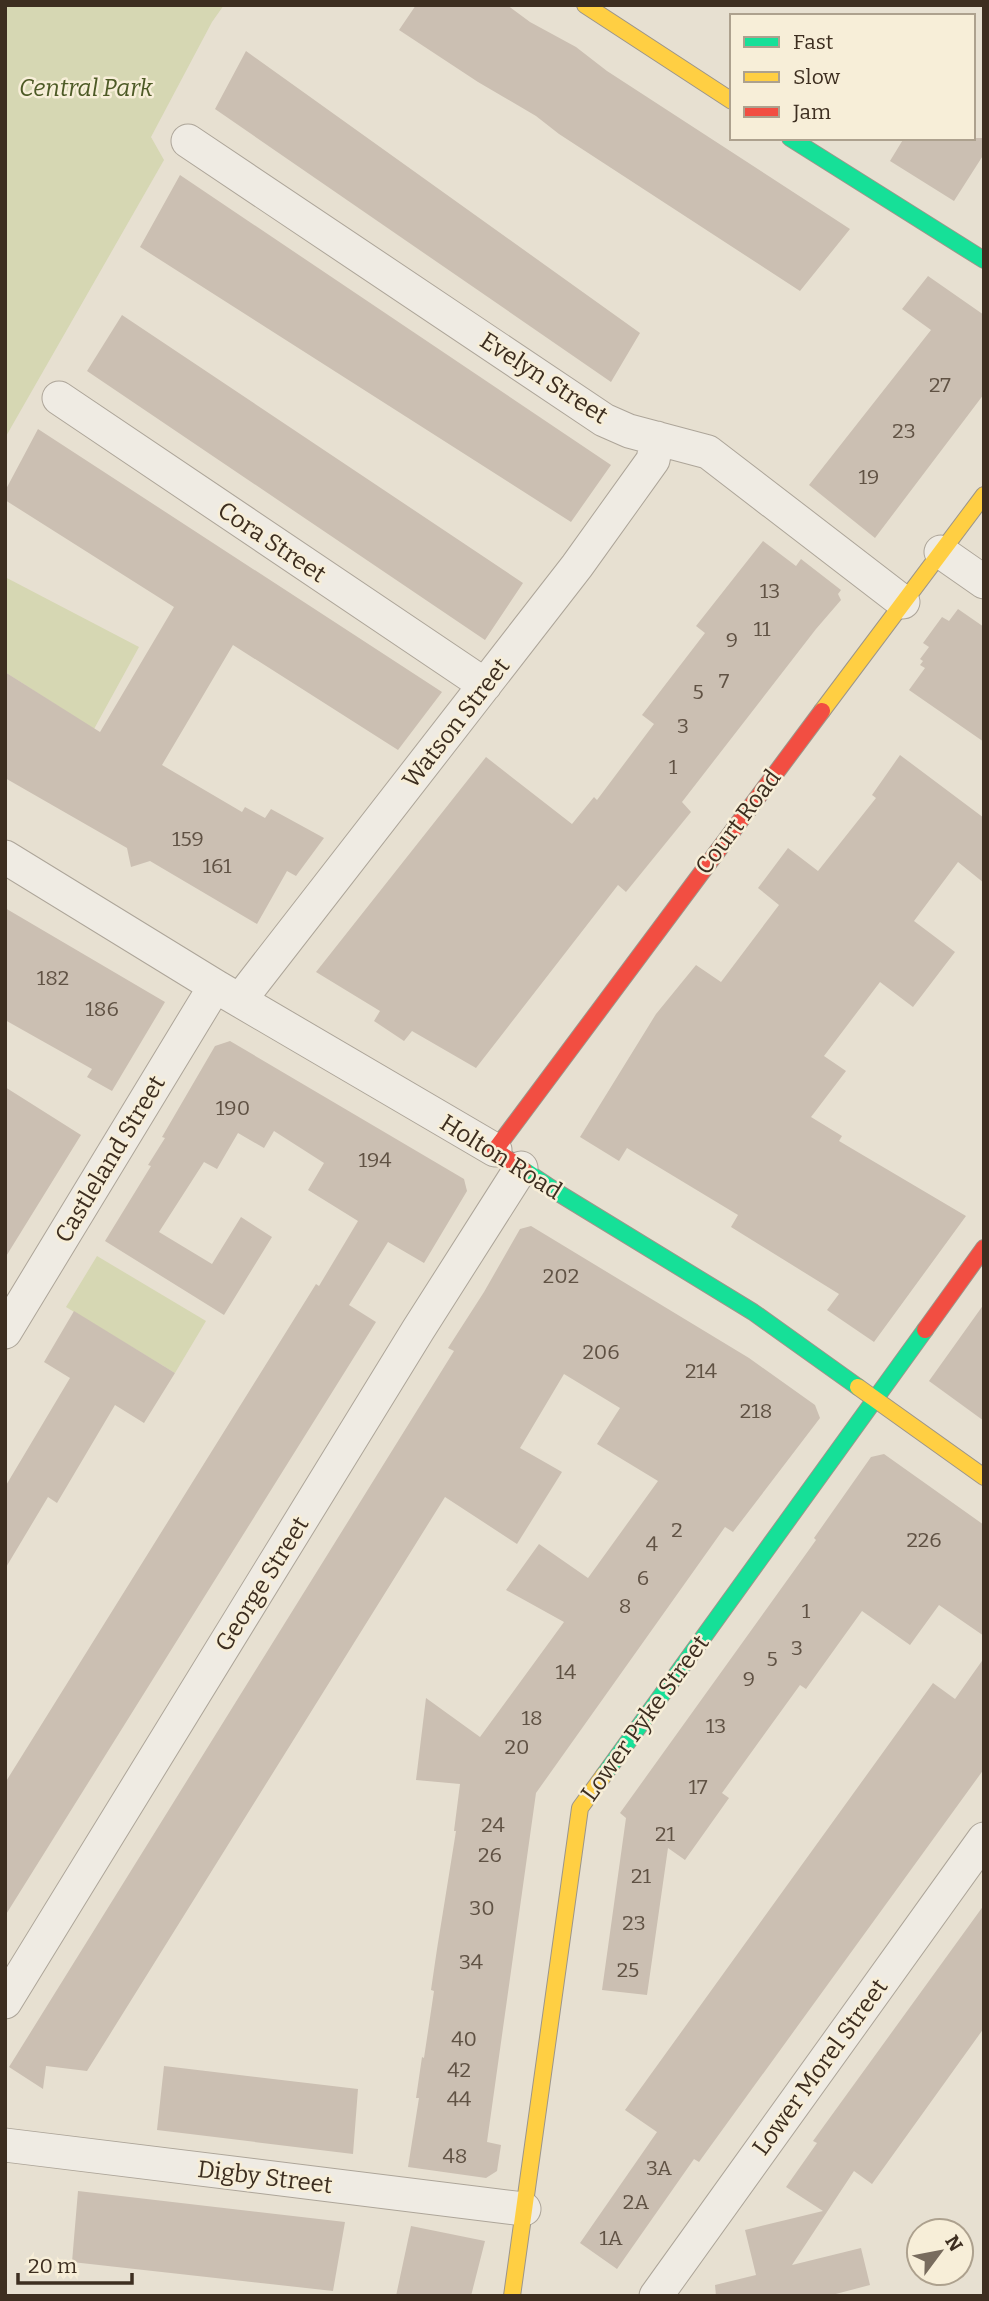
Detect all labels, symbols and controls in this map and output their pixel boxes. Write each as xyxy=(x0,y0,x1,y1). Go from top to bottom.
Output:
legend xyxy=(730,14,975,140)
text: Fast xyxy=(793,29,834,55)
text: Slow xyxy=(793,64,840,90)
park label: Central Park xyxy=(19,74,154,102)
text: Jam xyxy=(792,99,831,125)
street label: Evelyn Street xyxy=(475,326,613,430)
house number: 27 xyxy=(929,372,951,398)
house number: 23 xyxy=(892,418,916,444)
house number: 19 xyxy=(859,464,879,490)
street label: Cora Street xyxy=(213,496,332,588)
house number: 13 xyxy=(760,578,780,604)
house number: 11 xyxy=(753,616,771,642)
house number: 9 xyxy=(726,627,738,653)
street label: Watson Street xyxy=(397,652,516,794)
house number: 7 xyxy=(719,668,730,694)
house number: 5 xyxy=(692,679,704,705)
house number: 3 xyxy=(677,713,689,739)
house number: 1 xyxy=(669,754,678,780)
street label: Court Road xyxy=(689,764,787,880)
house number: 159 xyxy=(172,826,204,852)
house number: 161 xyxy=(202,853,232,879)
house number: 182 xyxy=(37,965,69,991)
house number: 186 xyxy=(85,996,119,1022)
street label: Castleland Street xyxy=(49,1070,171,1248)
house number: 190 xyxy=(216,1095,250,1121)
street label: Holton Road xyxy=(435,1109,567,1205)
house number: 194 xyxy=(358,1147,392,1173)
house number: 202 xyxy=(543,1263,579,1289)
house number: 206 xyxy=(582,1339,620,1365)
house number: 214 xyxy=(685,1358,717,1384)
house number: 218 xyxy=(740,1398,772,1424)
street label: George Street xyxy=(209,1511,315,1656)
house number: 2 xyxy=(671,1517,683,1543)
house number: 226 xyxy=(906,1527,942,1553)
house number: 4 xyxy=(646,1531,658,1557)
house number: 6 xyxy=(637,1565,649,1591)
house number: 8 xyxy=(619,1593,631,1619)
house number: 1 xyxy=(802,1598,811,1624)
street label: Lower Pyke Street xyxy=(575,1629,715,1807)
house number: 3 xyxy=(791,1635,803,1661)
house number: 5 xyxy=(766,1646,778,1672)
house number: 14 xyxy=(556,1659,576,1685)
house number: 9 xyxy=(743,1666,755,1692)
house number: 18 xyxy=(521,1705,543,1731)
house number: 13 xyxy=(706,1713,726,1739)
house number: 20 xyxy=(505,1734,529,1760)
house number: 17 xyxy=(689,1774,708,1800)
house number: 24 xyxy=(481,1812,505,1838)
house number: 21 xyxy=(655,1821,675,1847)
house number: 26 xyxy=(478,1842,502,1868)
house number: 21 xyxy=(631,1863,651,1889)
house number: 30 xyxy=(469,1895,495,1921)
house number: 23 xyxy=(622,1910,646,1936)
house number: 34 xyxy=(459,1949,483,1975)
house number: 25 xyxy=(617,1957,639,1983)
street label: Lower Morel Street xyxy=(747,1973,894,2161)
house number: 40 xyxy=(451,2026,477,2052)
house number: 42 xyxy=(447,2057,471,2083)
house number: 44 xyxy=(447,2086,471,2112)
house number: 48 xyxy=(443,2143,467,2169)
street label: Digby Street xyxy=(196,2155,334,2199)
house number: 3A xyxy=(646,2155,672,2181)
house number: 2A xyxy=(623,2189,649,2215)
north arrow xyxy=(905,2217,975,2287)
house number: 1A xyxy=(599,2225,623,2251)
text: N xyxy=(940,2231,968,2256)
scale bar xyxy=(18,2242,131,2286)
text: 20 m xyxy=(28,2253,77,2279)

